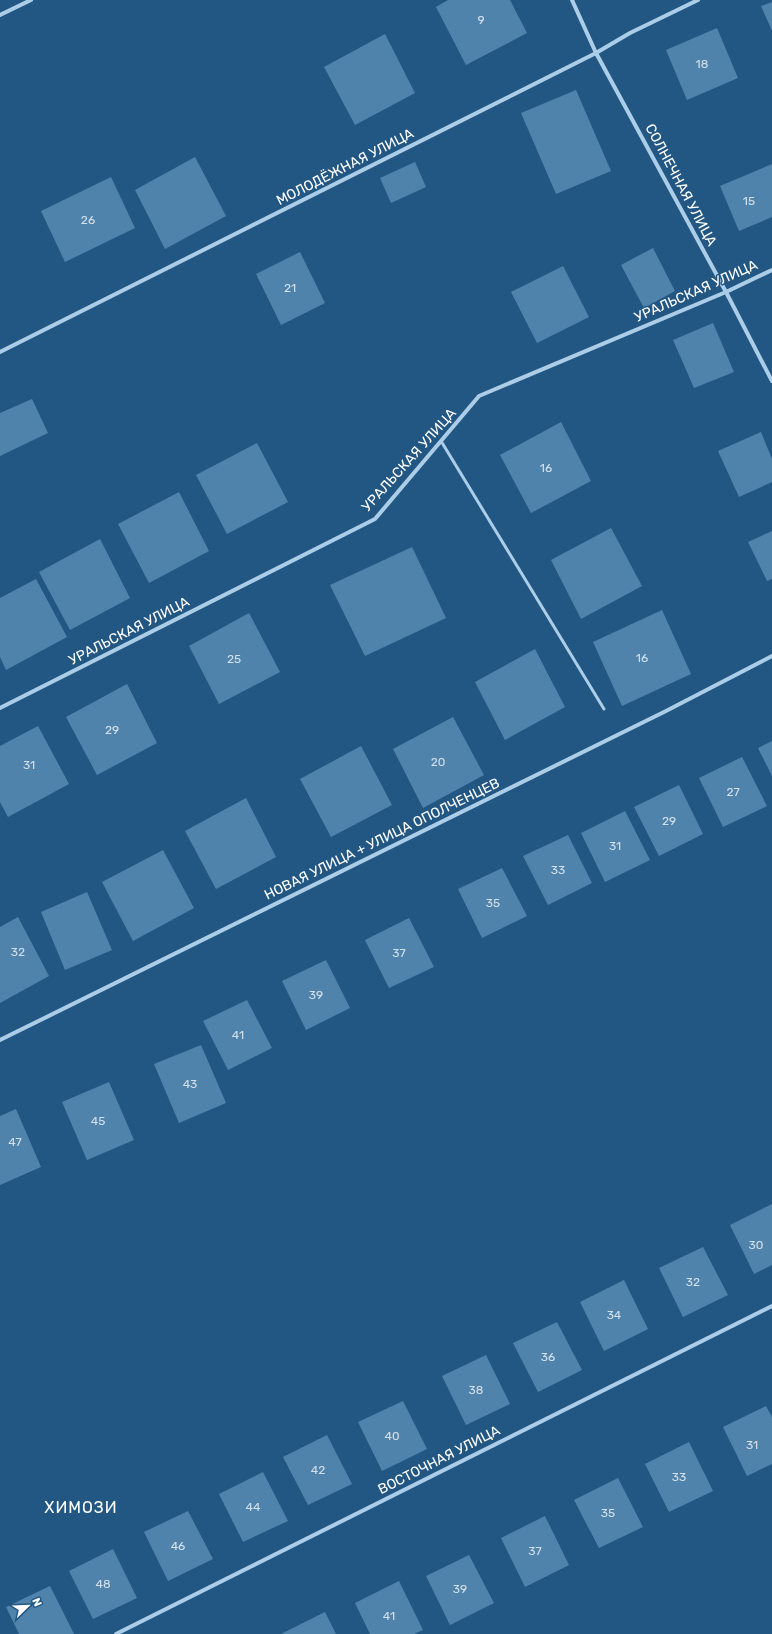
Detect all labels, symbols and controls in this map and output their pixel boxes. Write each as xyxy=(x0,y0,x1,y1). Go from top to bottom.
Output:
house number: 9 xyxy=(477,13,485,27)
house number: 18 xyxy=(696,57,708,71)
street label: СОЛНЕЧНАЯ УЛИЦА xyxy=(642,121,721,250)
street label: МОЛОДЁЖНАЯ УЛИЦА xyxy=(273,124,417,209)
house number: 15 xyxy=(743,194,755,208)
house number: 26 xyxy=(81,213,95,227)
street label: УРАЛЬСКАЯ УЛИЦА xyxy=(632,256,761,326)
house number: 21 xyxy=(284,281,296,295)
street label: УРАЛЬСКАЯ УЛИЦА xyxy=(358,404,460,515)
house number: 16 xyxy=(540,461,552,475)
street label: УРАЛЬСКАЯ УЛИЦА xyxy=(66,593,193,669)
house number: 16 xyxy=(636,651,648,665)
house number: 25 xyxy=(227,652,241,666)
house number: 29 xyxy=(105,723,119,737)
house number: 20 xyxy=(431,755,445,769)
house number: 31 xyxy=(23,758,35,772)
street label: НОВАЯ УЛИЦА + УЛИЦА ОПОЛЧЕНЦЕВ xyxy=(262,774,502,904)
house number: 27 xyxy=(726,785,740,799)
house number: 29 xyxy=(662,814,676,828)
house number: 31 xyxy=(609,839,621,853)
house number: 33 xyxy=(551,863,565,877)
house number: 35 xyxy=(486,896,500,910)
house number: 32 xyxy=(11,945,25,959)
house number: 37 xyxy=(392,946,406,960)
house number: 39 xyxy=(309,988,323,1002)
house number: 41 xyxy=(232,1028,244,1042)
house number: 43 xyxy=(183,1077,197,1091)
house number: 45 xyxy=(91,1114,105,1128)
house number: 47 xyxy=(8,1135,22,1149)
house number: 30 xyxy=(749,1238,763,1252)
house number: 32 xyxy=(686,1275,700,1289)
house number: 34 xyxy=(607,1308,622,1322)
house number: 36 xyxy=(541,1350,555,1364)
house number: 38 xyxy=(469,1383,483,1397)
street label: ВОСТОЧНАЯ УЛИЦА xyxy=(375,1422,503,1498)
house number: 40 xyxy=(384,1429,400,1443)
house number: 31 xyxy=(746,1438,758,1452)
house number: 42 xyxy=(311,1463,325,1477)
house number: 33 xyxy=(672,1470,686,1484)
district label: ХИМОЗИ xyxy=(44,1498,118,1517)
house number: 44 xyxy=(246,1500,261,1514)
house number: 35 xyxy=(601,1506,615,1520)
house number: 46 xyxy=(171,1539,185,1553)
house number: 37 xyxy=(528,1544,542,1558)
house number: 48 xyxy=(95,1577,111,1591)
house number: 39 xyxy=(453,1582,467,1596)
north arrow xyxy=(8,1586,48,1626)
text: N xyxy=(29,1596,44,1609)
house number: 41 xyxy=(383,1609,395,1623)

